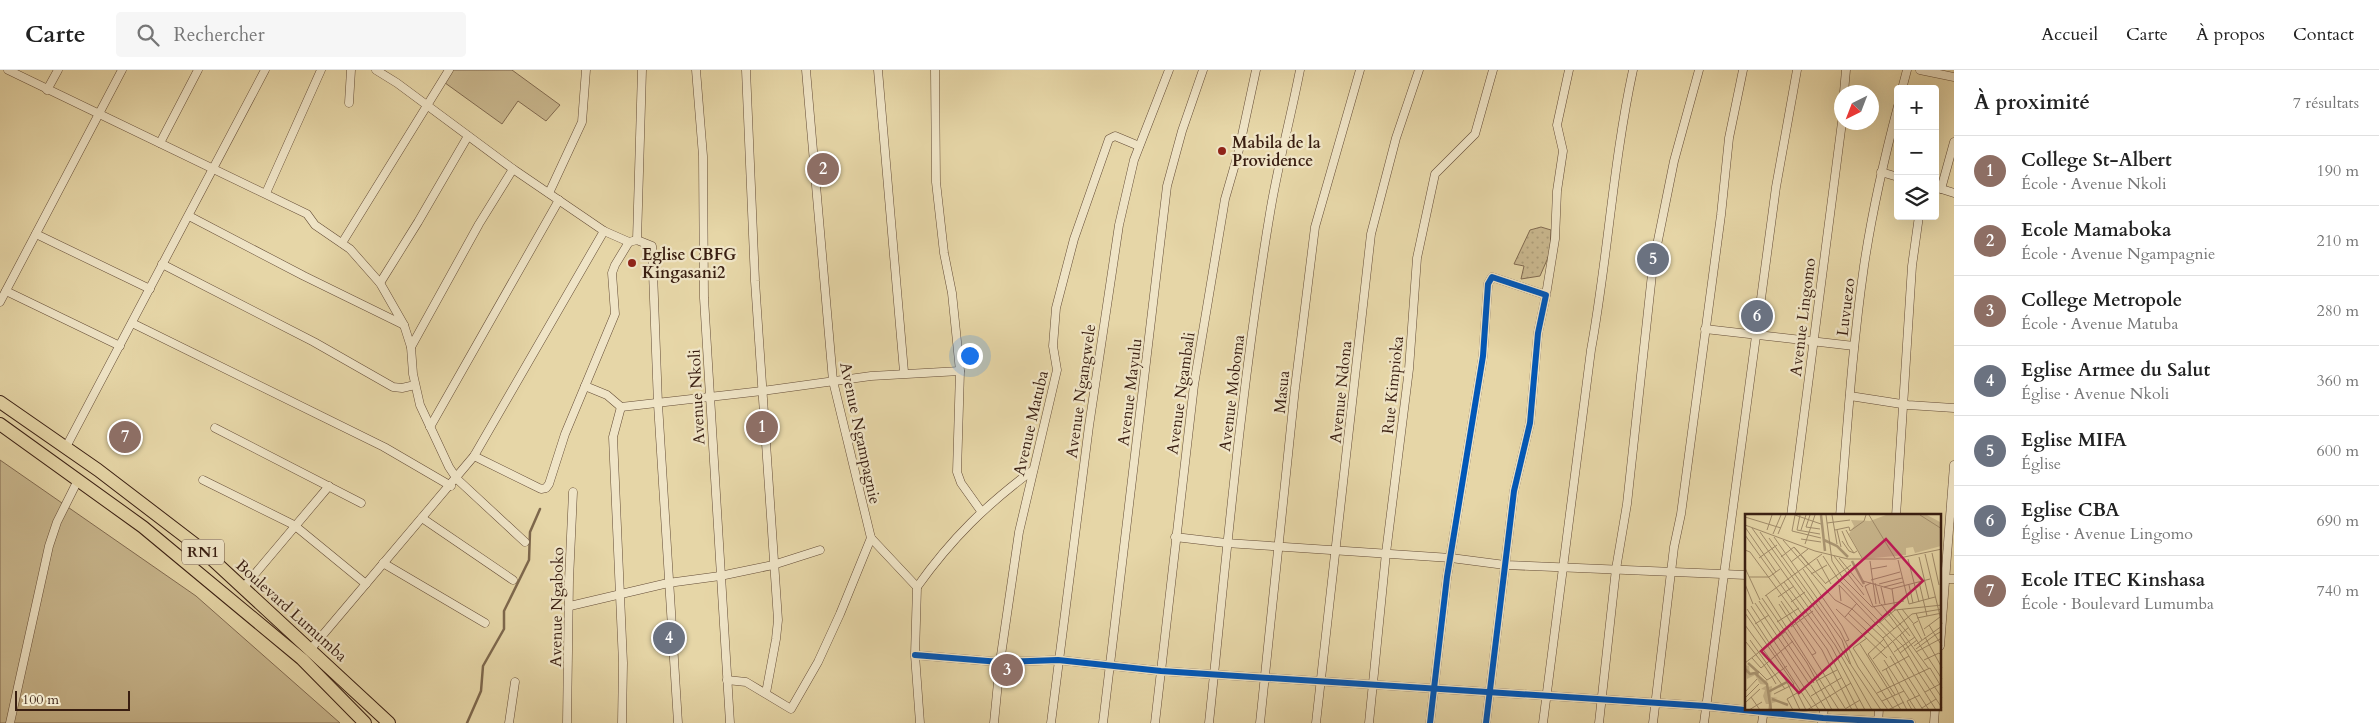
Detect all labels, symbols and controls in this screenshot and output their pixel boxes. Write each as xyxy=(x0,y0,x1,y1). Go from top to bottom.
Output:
search box xyxy=(116,12,466,57)
text: Carte xyxy=(25,18,86,51)
icon: search xyxy=(134,21,162,49)
text: Rechercher xyxy=(174,22,265,48)
text: Accueil xyxy=(2041,22,2098,47)
text: Carte xyxy=(2126,22,2168,47)
text: À propos xyxy=(2196,22,2265,47)
text: Contact xyxy=(2293,22,2354,47)
north arrow xyxy=(1834,85,1879,130)
map controls xyxy=(1894,85,1939,220)
button: + xyxy=(1894,85,1939,130)
text: À proximité xyxy=(1974,88,2090,117)
text: 7 résultats xyxy=(2293,92,2359,114)
button: − xyxy=(1894,130,1939,175)
place label: Mabila de la Providence xyxy=(1232,132,1321,172)
marker: Mabila de la Providence xyxy=(1216,145,1228,157)
text: College St-Albert xyxy=(2021,147,2172,173)
pin: 2 xyxy=(807,150,839,188)
text: 1 xyxy=(1986,160,1994,182)
text: 190 m xyxy=(2317,160,2359,182)
text: École · Avenue Nkoli xyxy=(2021,173,2166,195)
button: layers xyxy=(1894,175,1939,220)
text: Ecole Mamaboka xyxy=(2021,217,2172,243)
text: 2 xyxy=(1986,230,1994,252)
text: 210 m xyxy=(2317,230,2359,252)
pin: 5 xyxy=(1637,240,1669,278)
text: École · Avenue Ngampagnie xyxy=(2021,243,2215,265)
place label: Eglise CBFG Kingasani2 xyxy=(642,244,736,284)
street label: Avenue Lingomo xyxy=(1785,256,1821,378)
marker: Eglise CBFG Kingasani2 xyxy=(626,257,638,269)
street label: Luvuezo xyxy=(1832,276,1861,337)
text: College Metropole xyxy=(2021,287,2182,313)
pin: 6 xyxy=(1741,297,1773,335)
text: 3 xyxy=(1986,300,1994,322)
text: 280 m xyxy=(2317,300,2359,322)
text: École · Avenue Matuba xyxy=(2021,313,2178,335)
street label: Avenue Ngangwele xyxy=(1061,323,1101,460)
street label: Avenue Ngambali xyxy=(1162,330,1201,456)
street label: Avenue Moboma xyxy=(1214,333,1250,453)
street label: Rue Kimpioka xyxy=(1377,335,1409,435)
street label: Avenue Mayulu xyxy=(1112,337,1148,447)
street label: Avenue Ndona xyxy=(1325,340,1357,444)
your location xyxy=(957,343,983,369)
street label: Avenue Nkoli xyxy=(683,348,710,445)
text: Eglise Armee du Salut xyxy=(2021,357,2210,383)
street label: Avenue Ngampagnie xyxy=(834,360,886,506)
street label: Avenue Matuba xyxy=(1008,368,1054,478)
street label: Masua xyxy=(1269,369,1295,415)
text: 4 xyxy=(1986,370,1994,392)
text: 360 m xyxy=(2317,370,2359,392)
text: Église · Avenue Nkoli xyxy=(2021,383,2169,405)
pin: 1 xyxy=(746,408,778,446)
pin: 7 xyxy=(109,418,141,456)
text: Eglise MIFA xyxy=(2021,427,2127,453)
text: 5 xyxy=(1986,440,1994,462)
text: 600 m xyxy=(2317,440,2359,462)
text: Église xyxy=(2021,453,2061,475)
text: Eglise CBA xyxy=(2021,497,2119,523)
text: 6 xyxy=(1986,510,1994,532)
text: 690 m xyxy=(2317,510,2359,532)
inset map xyxy=(1745,514,1942,710)
text: Église · Avenue Lingomo xyxy=(2021,523,2193,545)
road number: RN1 xyxy=(182,540,224,564)
street label: Avenue Ngaboko xyxy=(545,546,569,667)
street label: Boulevard Lumumba xyxy=(231,555,352,667)
text: Ecole ITEC Kinshasa xyxy=(2021,567,2205,593)
text: 7 xyxy=(1986,580,1994,602)
text: 740 m xyxy=(2317,580,2359,602)
text: École · Boulevard Lumumba xyxy=(2021,593,2214,615)
pin: 4 xyxy=(653,619,685,657)
pin: 3 xyxy=(991,651,1023,689)
scale bar xyxy=(15,688,130,711)
text: 100 m xyxy=(22,690,59,709)

